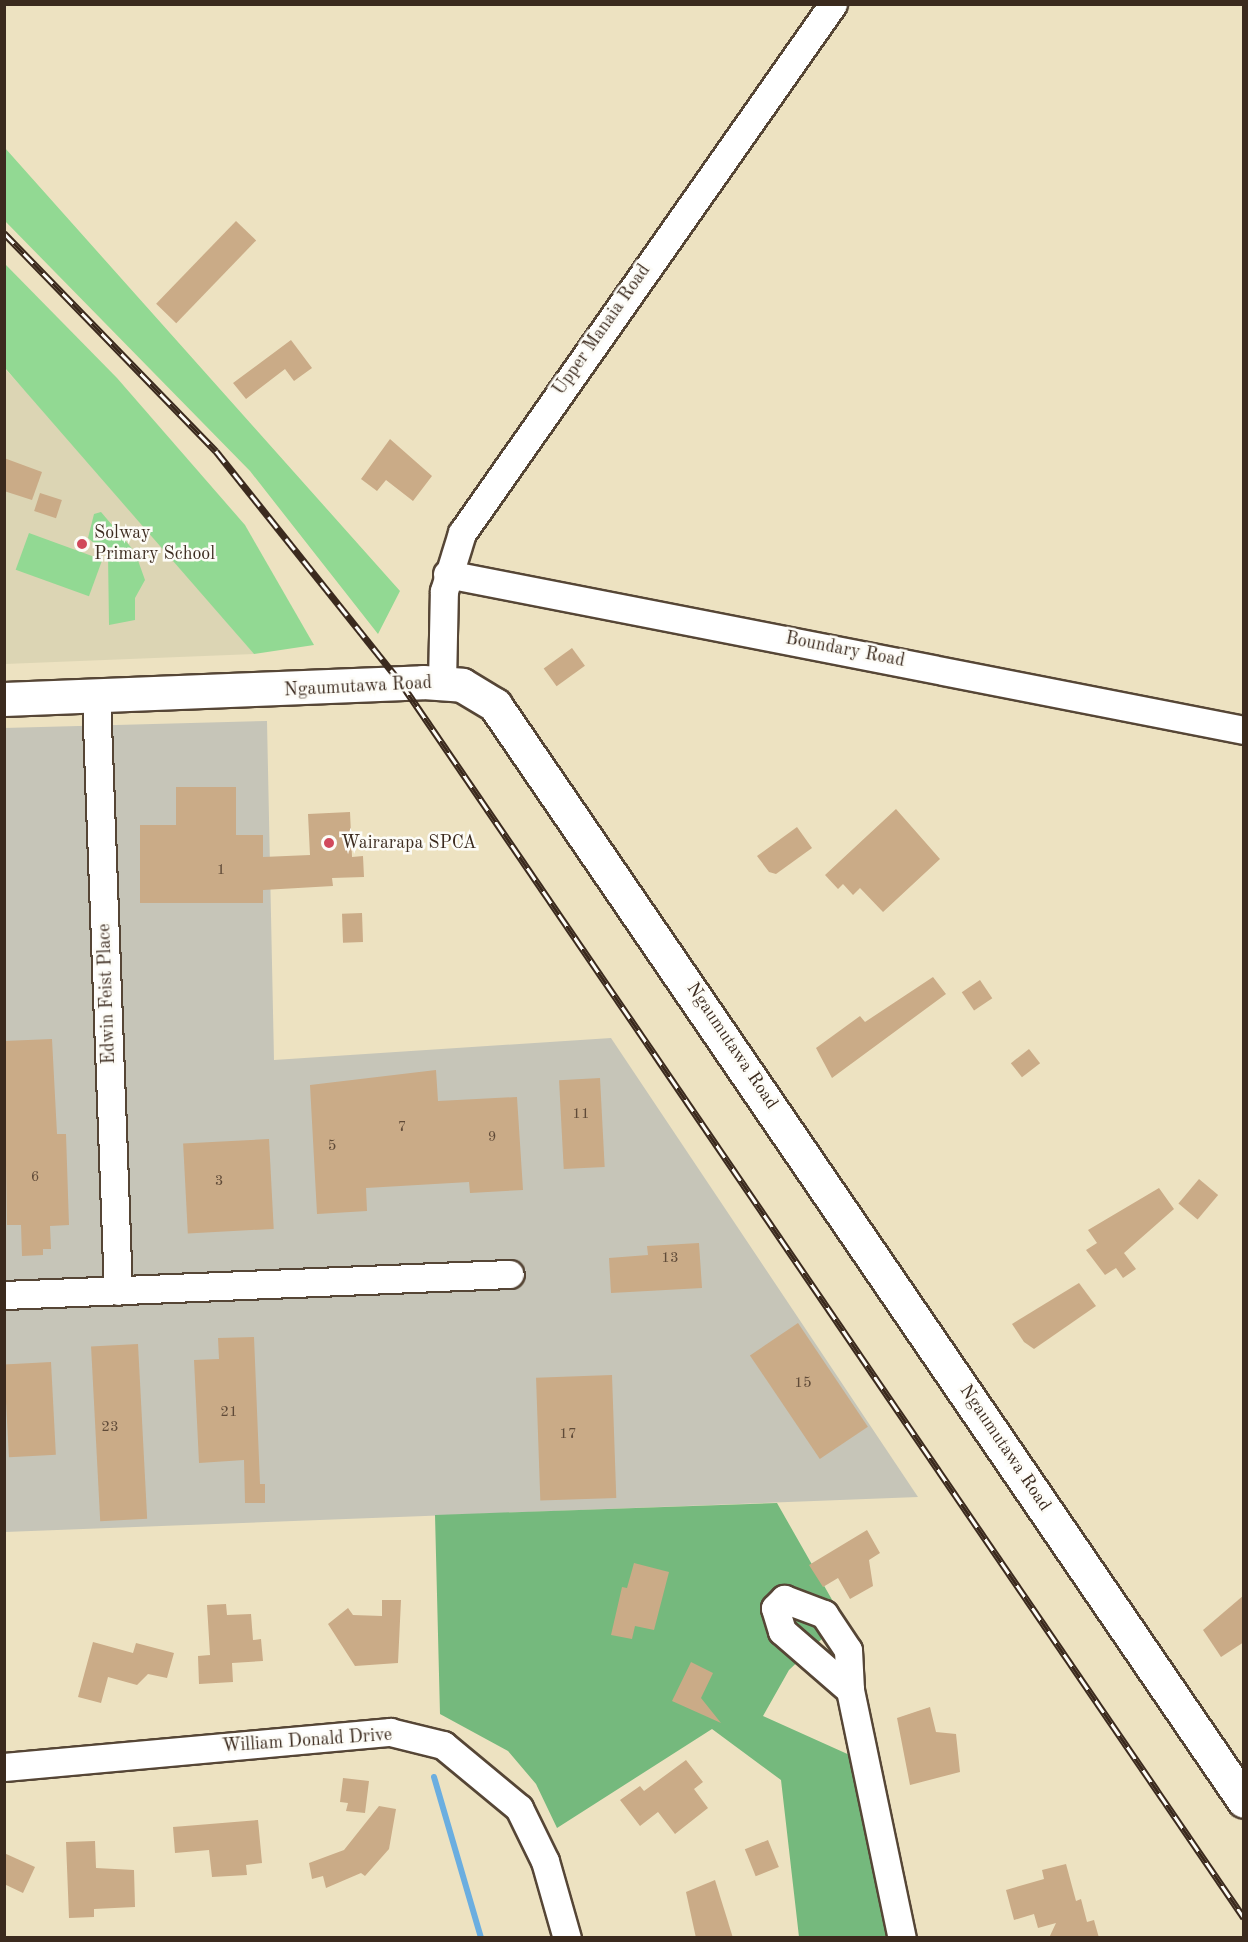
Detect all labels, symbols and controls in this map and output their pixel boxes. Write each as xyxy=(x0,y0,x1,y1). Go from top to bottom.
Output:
street label: Upper Manaia Road xyxy=(549,260,655,400)
place label: Solway Primary School xyxy=(94,523,215,566)
marker: Solway Primary School xyxy=(75,537,89,551)
street label: Boundary Road xyxy=(784,628,906,672)
street label: Ngaumutawa Road xyxy=(283,672,433,702)
place label: Wairarapa SPCA xyxy=(341,832,477,854)
marker: Wairarapa SPCA xyxy=(322,836,336,850)
house number: 1 xyxy=(217,862,225,880)
street label: Edwin Feist Place xyxy=(94,923,120,1065)
street label: Ngaumutawa Road xyxy=(682,979,782,1113)
house number: 11 xyxy=(572,1106,590,1124)
house number: 7 xyxy=(398,1119,406,1137)
house number: 9 xyxy=(488,1129,496,1147)
house number: 5 xyxy=(328,1138,336,1156)
house number: 6 xyxy=(31,1169,39,1187)
house number: 3 xyxy=(215,1173,223,1191)
house number: 13 xyxy=(661,1250,679,1268)
house number: 15 xyxy=(794,1375,812,1393)
street label: Ngaumutawa Road xyxy=(955,1381,1055,1515)
house number: 21 xyxy=(220,1404,238,1422)
house number: 23 xyxy=(101,1419,119,1437)
house number: 17 xyxy=(559,1426,577,1444)
street label: William Donald Drive xyxy=(221,1724,393,1758)

